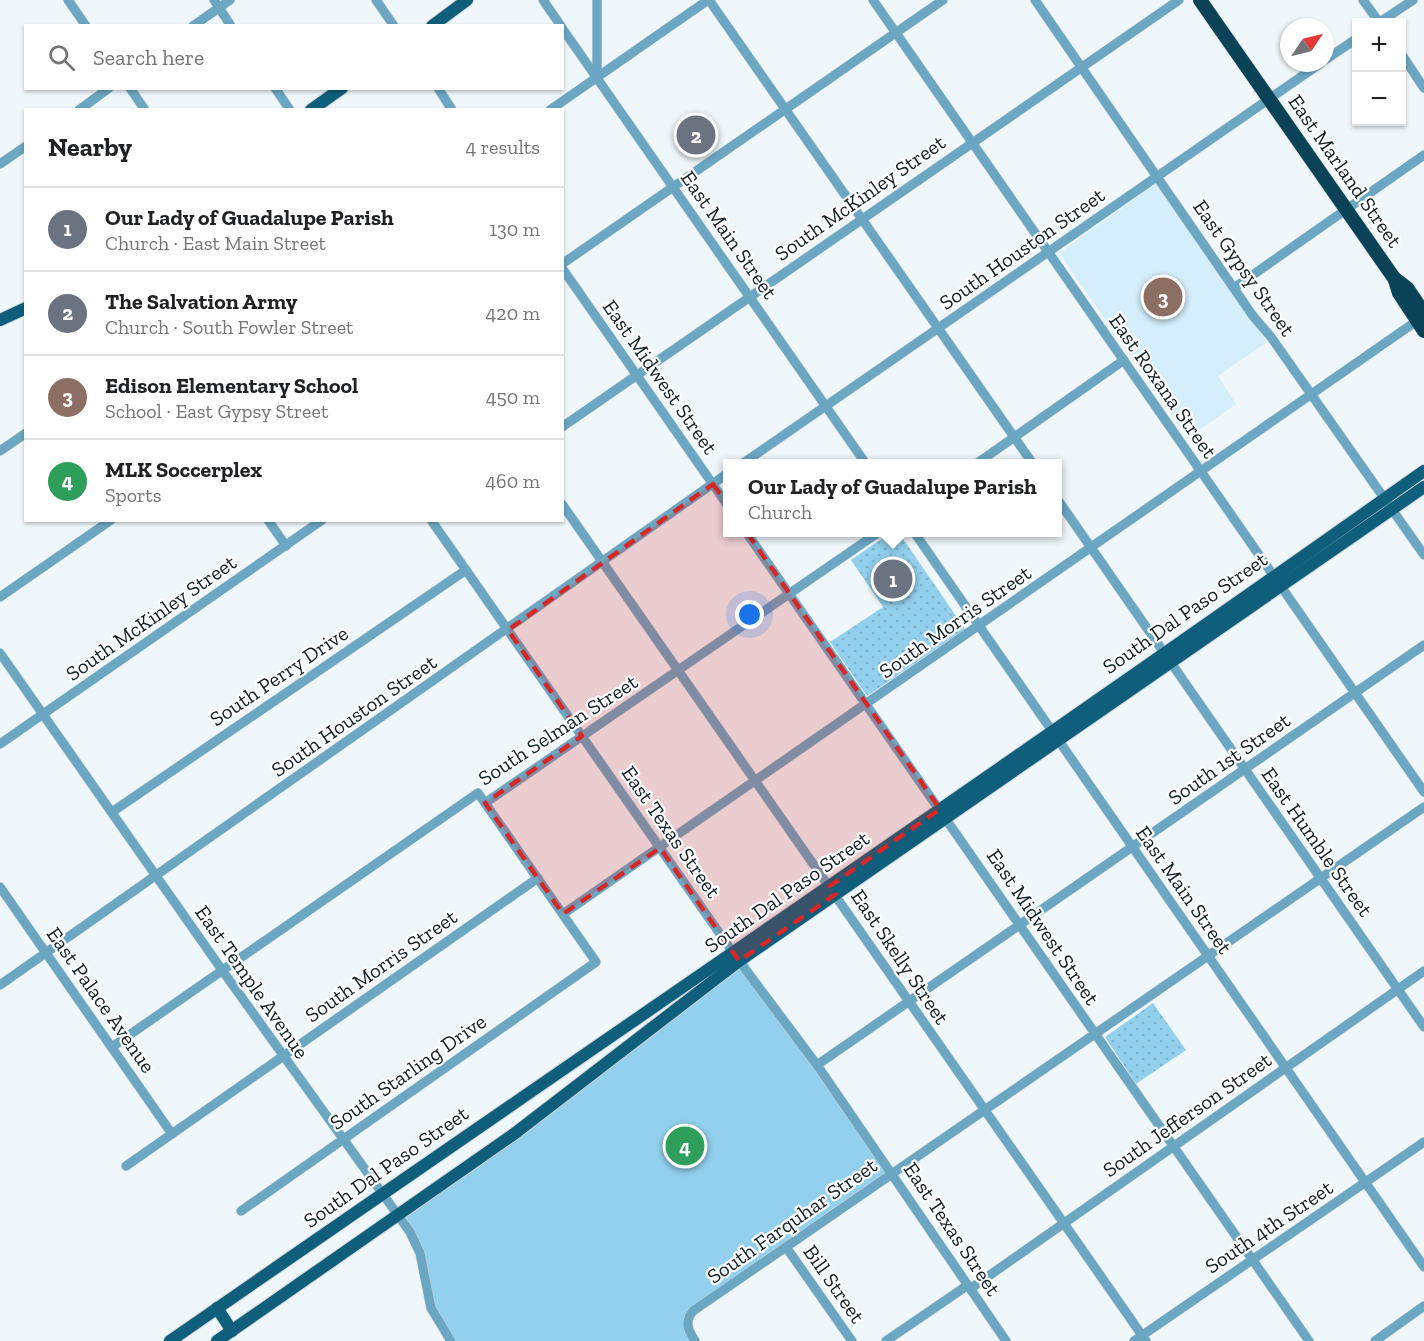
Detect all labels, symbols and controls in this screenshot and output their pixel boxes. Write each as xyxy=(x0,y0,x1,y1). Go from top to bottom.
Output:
north arrow xyxy=(1280,18,1334,72)
map controls xyxy=(1352,18,1406,126)
button: + xyxy=(1352,18,1406,72)
search box xyxy=(24,24,564,90)
icon: search xyxy=(45,41,78,74)
text: Search here xyxy=(93,44,204,71)
button: − xyxy=(1352,72,1406,126)
street label: East Marland Street xyxy=(1283,89,1408,252)
pin: 2 xyxy=(676,112,716,158)
street label: South McKinley Street xyxy=(770,129,950,266)
text: Nearby xyxy=(48,131,132,163)
text: 4 results xyxy=(465,135,540,159)
street label: East Main Street xyxy=(676,166,783,304)
street label: South Houston Street xyxy=(934,182,1109,315)
street label: East Gypsy Street xyxy=(1188,195,1301,341)
text: Our Lady of Guadalupe Parish xyxy=(105,204,394,231)
text: 1 xyxy=(63,217,72,241)
text: 130 m xyxy=(489,217,540,241)
text: Church · East Main Street xyxy=(105,231,326,255)
pin: 3 xyxy=(1144,274,1182,320)
text: The Salvation Army xyxy=(105,288,298,315)
street label: East Midwest Street xyxy=(598,295,723,459)
text: 2 xyxy=(62,301,73,325)
text: 420 m xyxy=(486,301,540,325)
street label: East Roxana Street xyxy=(1104,309,1223,463)
text: Church · South Fowler Street xyxy=(105,315,354,339)
text: Edison Elementary School xyxy=(105,372,358,399)
text: 3 xyxy=(62,385,73,409)
text: 450 m xyxy=(486,385,540,409)
text: School · East Gypsy Street xyxy=(105,399,328,423)
text: MLK Soccerplex xyxy=(105,456,262,483)
popup xyxy=(723,459,1062,537)
text: 4 xyxy=(62,469,73,493)
text: 460 m xyxy=(485,469,540,493)
text: Our Lady of Guadalupe Parish xyxy=(748,473,1037,500)
text: Sports xyxy=(105,483,162,507)
text: Church xyxy=(748,500,812,524)
street label: South Dal Paso Street xyxy=(1098,546,1272,679)
street label: South McKinley Street xyxy=(61,549,241,686)
pin: 1 xyxy=(874,556,912,602)
street label: South Morris Street xyxy=(874,560,1036,683)
your location xyxy=(735,600,764,629)
street label: South Perry Drive xyxy=(205,620,353,731)
street label: South Houston Street xyxy=(266,649,441,782)
street label: South Selman Street xyxy=(473,669,642,790)
street label: South 1st Street xyxy=(1163,707,1295,810)
street label: East Texas Street xyxy=(617,761,726,903)
street label: East Humble Street xyxy=(1257,762,1378,921)
street label: East Main Street xyxy=(1131,821,1238,959)
street label: South Dal Paso Street xyxy=(700,825,874,958)
street label: East Midwest Street xyxy=(982,844,1105,1010)
street label: East Skelly Street xyxy=(846,885,955,1029)
street label: East Temple Avenue xyxy=(190,900,315,1063)
street label: South Morris Street xyxy=(300,904,462,1027)
street label: East Palace Avenue xyxy=(42,922,161,1078)
street label: South Starling Drive xyxy=(325,1008,491,1135)
street label: South Jefferson Street xyxy=(1098,1047,1276,1182)
street label: South Dal Paso Street xyxy=(299,1100,473,1233)
pin: 4 xyxy=(666,1124,704,1168)
street label: South Farquhar Street xyxy=(702,1152,882,1289)
street label: East Texas Street xyxy=(899,1157,1006,1300)
street label: South 4th Street xyxy=(1200,1175,1337,1279)
street label: Bill Street xyxy=(798,1240,871,1328)

